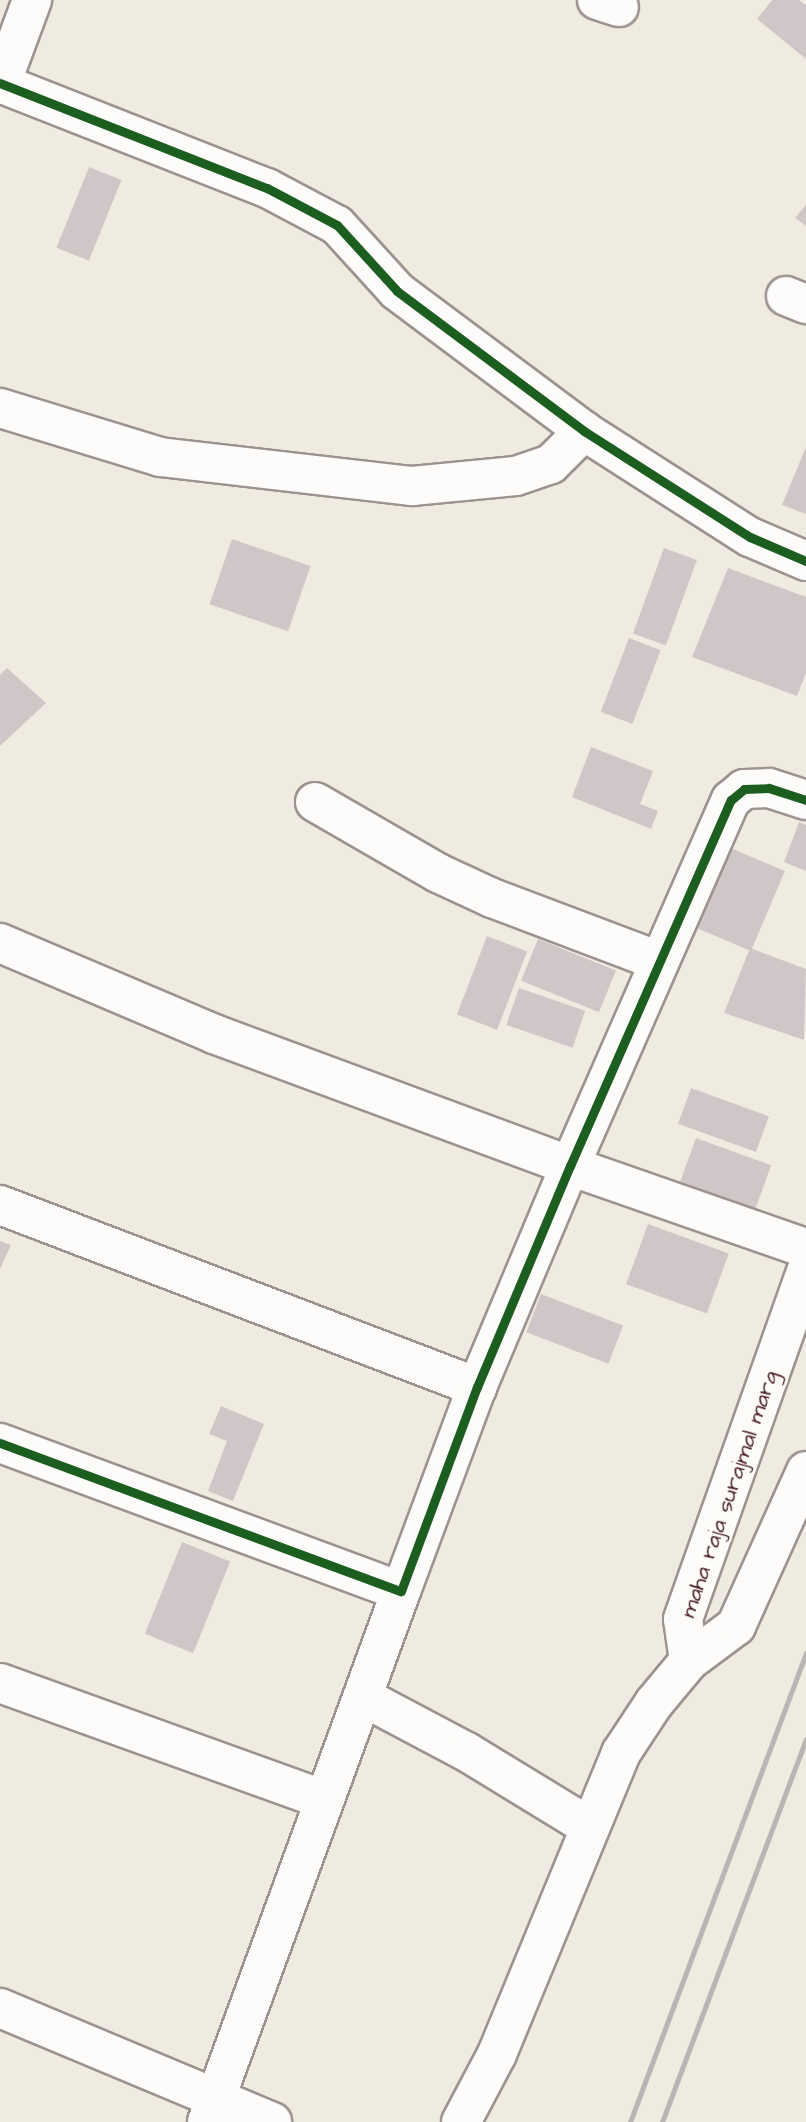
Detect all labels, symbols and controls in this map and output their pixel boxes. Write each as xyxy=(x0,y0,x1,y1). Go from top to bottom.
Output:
street label: maha raja surajmal marg xyxy=(674,1367,784,1621)

